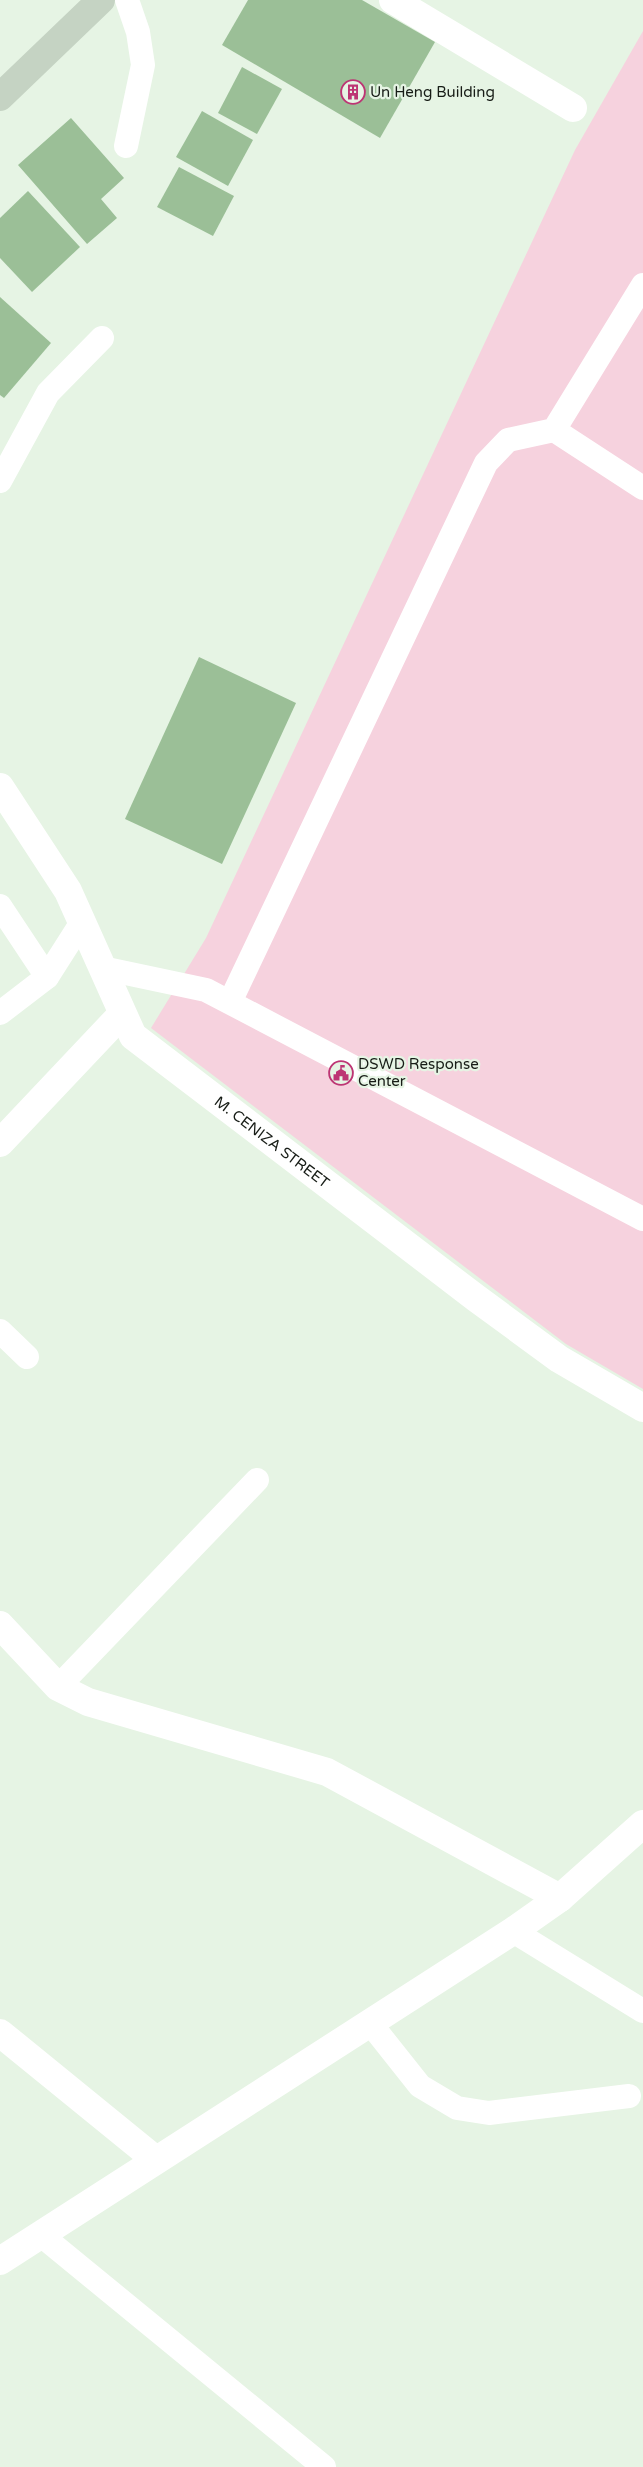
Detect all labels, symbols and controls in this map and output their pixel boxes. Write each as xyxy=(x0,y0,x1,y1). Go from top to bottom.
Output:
building icon: Un Heng Building xyxy=(340,79,366,105)
place label: Un Heng Building xyxy=(370,83,495,101)
place label: DSWD Response Center xyxy=(358,1055,479,1090)
public building icon: DSWD Response Center xyxy=(328,1060,354,1086)
street label: M. CENIZA STREET xyxy=(211,1092,333,1192)

